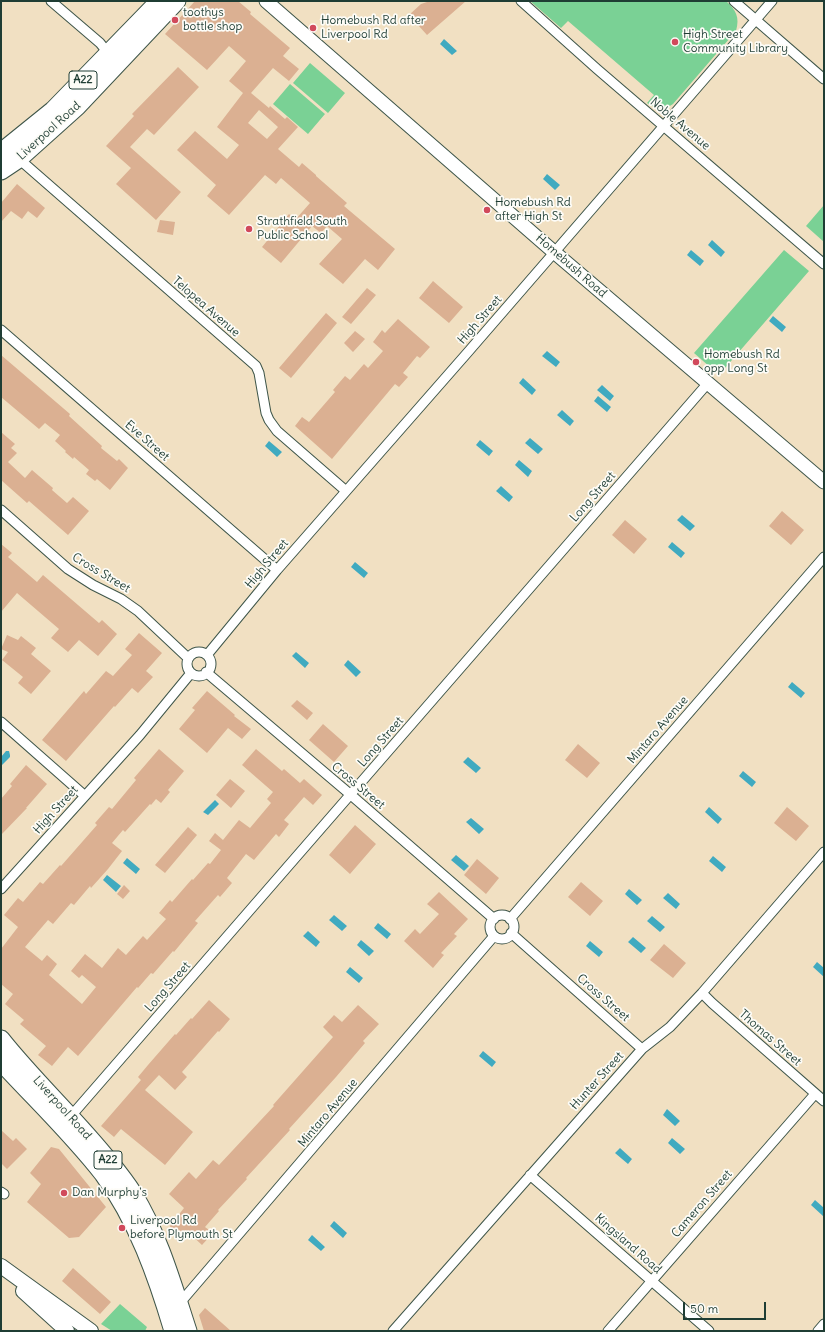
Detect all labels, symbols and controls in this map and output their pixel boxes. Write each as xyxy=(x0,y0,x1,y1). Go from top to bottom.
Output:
place label: toothys bottle shop xyxy=(183,6,242,34)
place label: Homebush Rd after Liverpool Rd xyxy=(321,14,426,42)
marker: toothys bottle shop xyxy=(170,15,180,25)
marker: Homebush Rd after Liverpool Rd xyxy=(308,23,318,33)
place label: High Street Community Library xyxy=(683,28,788,56)
marker: High Street Community Library xyxy=(670,37,680,47)
road number: A22 xyxy=(69,71,97,89)
street label: Noble Avenue xyxy=(647,95,713,153)
street label: Liverpool Road xyxy=(14,99,84,163)
place label: Homebush Rd after High St xyxy=(495,196,571,224)
marker: Homebush Rd after High St xyxy=(482,205,492,215)
place label: Strathfield South Public School xyxy=(257,215,347,243)
marker: Strathfield South Public School xyxy=(244,224,254,234)
street label: Homebush Road xyxy=(533,231,609,301)
street label: Telopea Avenue xyxy=(169,274,243,340)
street label: High Street xyxy=(455,293,505,347)
place label: Homebush Rd opp Long St xyxy=(704,348,780,376)
marker: Homebush Rd opp Long St xyxy=(691,357,701,367)
street label: Eve Street xyxy=(122,418,172,464)
street label: Long Street xyxy=(567,469,619,525)
street label: High Street xyxy=(242,536,292,592)
street label: Cross Street xyxy=(69,550,133,596)
street label: Mintaro Avenue xyxy=(625,693,691,767)
street label: Long Street xyxy=(355,714,407,770)
street label: Cross Street xyxy=(328,760,388,812)
street label: High Street xyxy=(31,783,81,837)
street label: Long Street xyxy=(142,959,194,1015)
street label: Cross Street xyxy=(574,971,632,1025)
street label: Thomas Street xyxy=(736,1007,804,1069)
street label: Hunter Street xyxy=(567,1049,627,1113)
street label: Liverpool Road xyxy=(30,1073,94,1143)
street label: Mintaro Avenue xyxy=(295,1076,361,1150)
road number: A22 xyxy=(94,1151,122,1169)
street label: Cameron Street xyxy=(669,1167,735,1241)
place label: Dan Murphy's xyxy=(72,1186,147,1200)
marker: Dan Murphy's xyxy=(59,1188,69,1198)
street label: Kingsland Road xyxy=(592,1211,664,1277)
place label: Liverpool Rd before Plymouth St xyxy=(130,1214,233,1242)
marker: Liverpool Rd before Plymouth St xyxy=(117,1223,127,1233)
scale bar xyxy=(685,1294,768,1320)
text: 50 m xyxy=(690,1301,718,1316)

